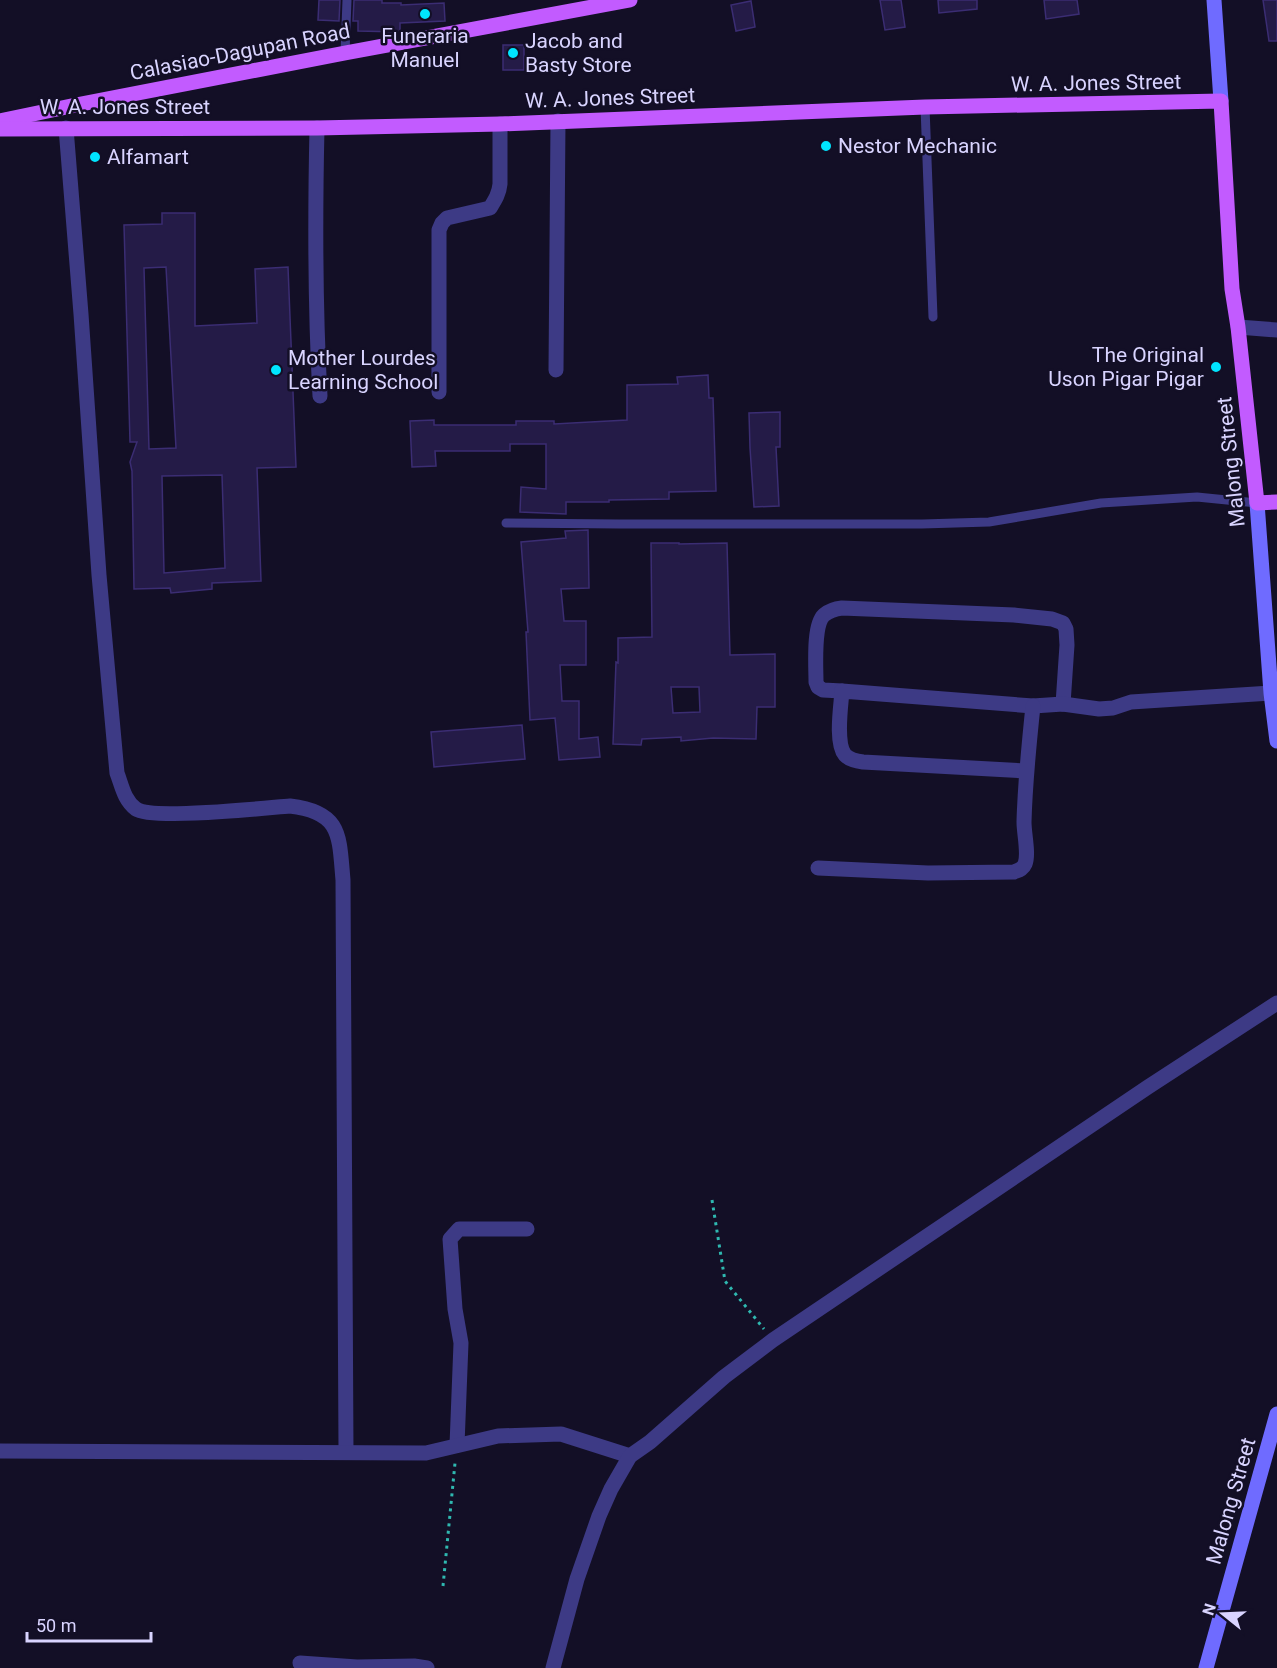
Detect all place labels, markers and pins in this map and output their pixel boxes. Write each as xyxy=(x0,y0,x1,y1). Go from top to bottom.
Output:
marker: Funeraria Manuel xyxy=(418,7,432,21)
place label: Funeraria Manuel xyxy=(381,24,469,72)
place label: Jacob and Basty Store xyxy=(525,29,632,77)
marker: Jacob and Basty Store xyxy=(506,46,520,60)
place label: Nestor Mechanic xyxy=(838,134,997,158)
marker: Nestor Mechanic xyxy=(819,139,833,153)
place label: Alfamart xyxy=(107,145,189,169)
marker: Alfamart xyxy=(88,150,102,164)
place label: The Original Uson Pigar Pigar xyxy=(1048,343,1204,391)
place label: Mother Lourdes Learning School xyxy=(288,346,438,394)
marker: The Original Uson Pigar Pigar xyxy=(1209,360,1223,374)
marker: Mother Lourdes Learning School xyxy=(269,363,283,377)

